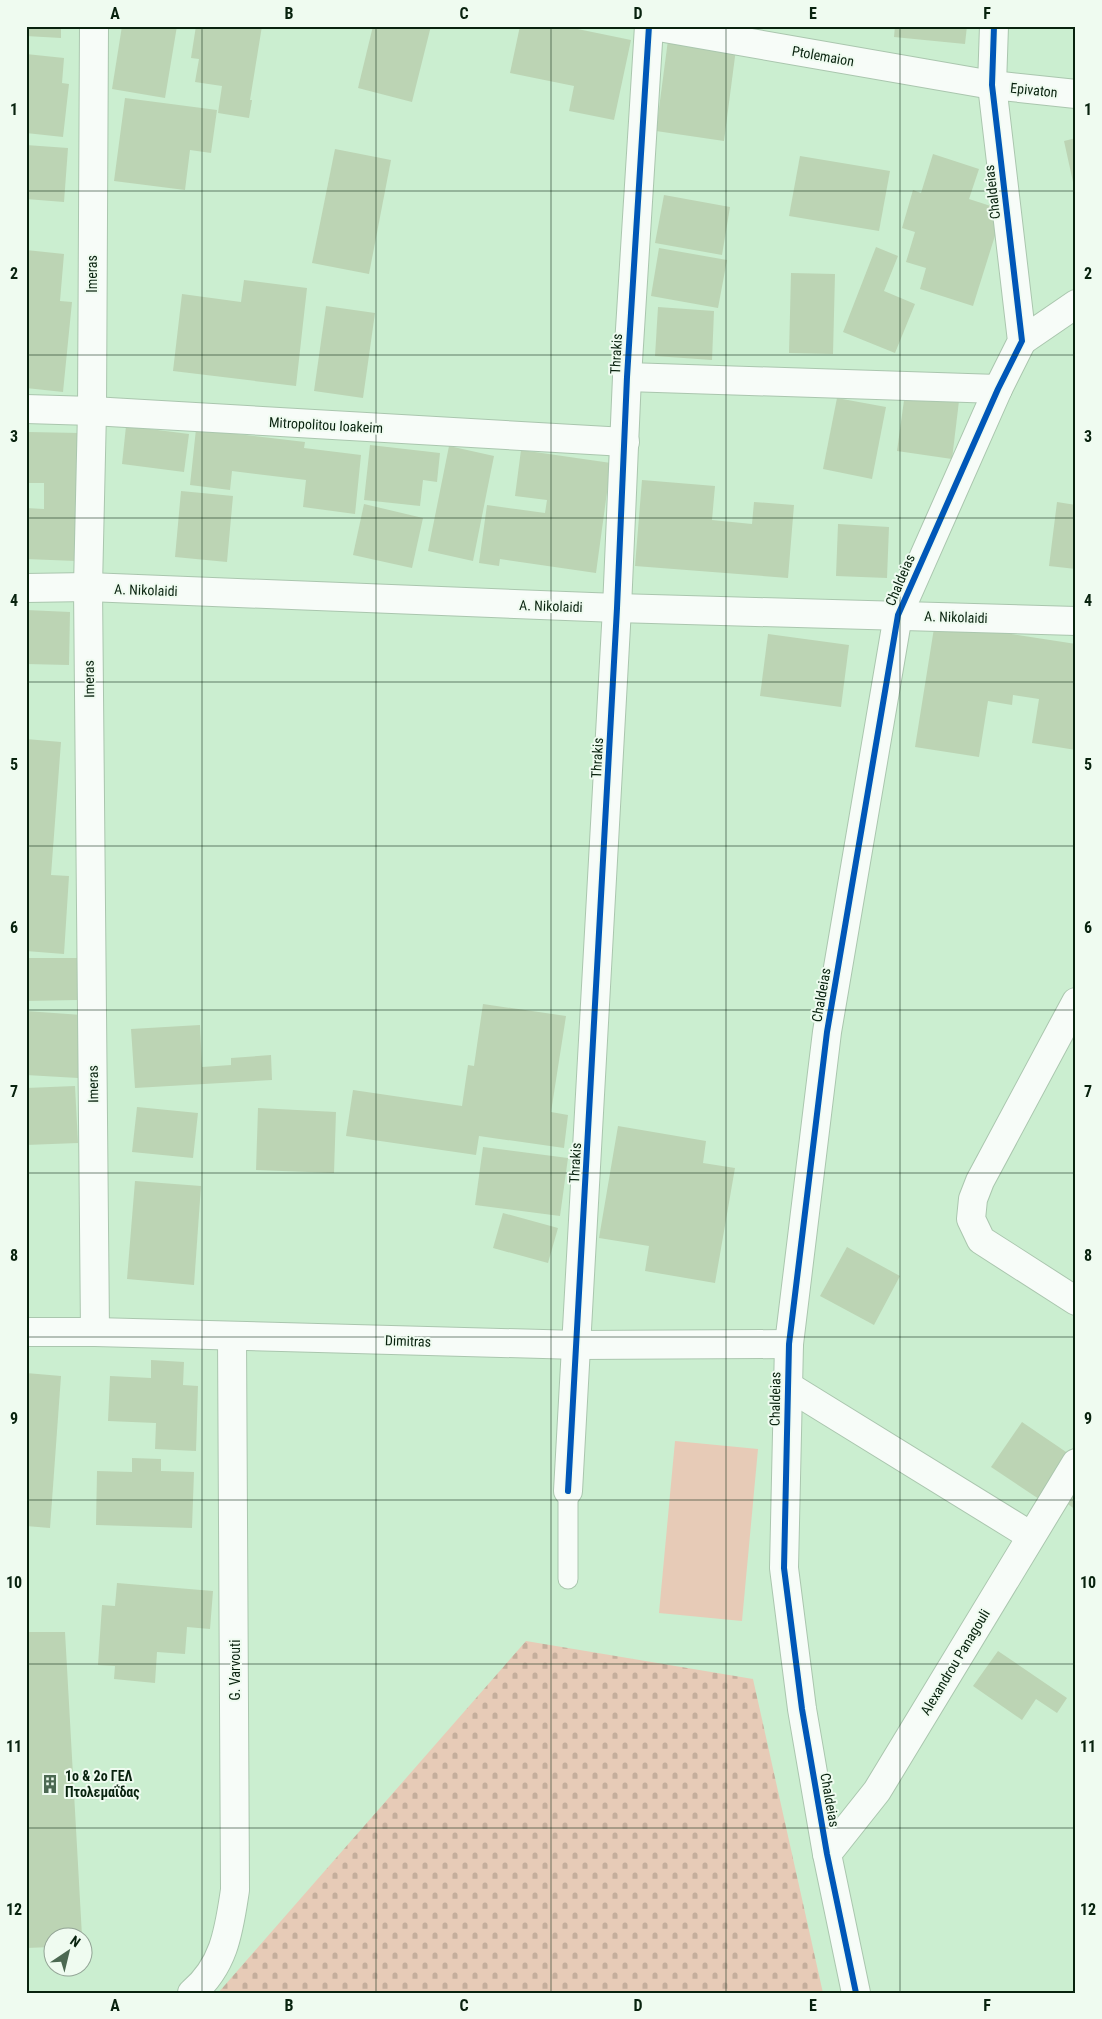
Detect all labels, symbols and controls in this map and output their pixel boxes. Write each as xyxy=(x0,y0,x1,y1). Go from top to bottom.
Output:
text: A xyxy=(110,4,120,23)
text: B xyxy=(285,4,294,23)
text: C xyxy=(459,4,469,23)
text: D xyxy=(633,4,643,23)
text: E xyxy=(809,4,817,23)
text: F xyxy=(983,4,991,23)
street label: Ptolemaion xyxy=(791,43,855,69)
street label: Epivaton xyxy=(1010,80,1058,100)
text: 1 xyxy=(10,100,18,119)
text: 1 xyxy=(1084,100,1092,119)
street label: Chaldeias xyxy=(981,164,1003,220)
street label: Imeras xyxy=(84,255,100,293)
text: 2 xyxy=(10,264,18,283)
text: 2 xyxy=(1084,264,1092,283)
street label: Thrakis xyxy=(607,333,625,375)
street label: Mitropolitou Ioakeim xyxy=(269,414,383,436)
text: 3 xyxy=(10,427,18,446)
text: 3 xyxy=(1084,427,1092,446)
street label: Chaldeias xyxy=(882,552,918,608)
street label: A. Nikolaidi xyxy=(114,581,178,599)
text: 4 xyxy=(10,591,18,610)
text: 4 xyxy=(1084,591,1092,610)
street label: A. Nikolaidi xyxy=(519,597,583,615)
street label: A. Nikolaidi xyxy=(924,608,988,626)
street label: Imeras xyxy=(81,660,97,698)
street label: Thrakis xyxy=(588,737,606,779)
text: 5 xyxy=(10,755,18,774)
text: 5 xyxy=(1084,755,1092,774)
text: 6 xyxy=(10,918,18,937)
text: 6 xyxy=(1084,918,1092,937)
street label: Chaldeias xyxy=(808,967,834,1023)
street label: Imeras xyxy=(85,1065,101,1103)
text: 7 xyxy=(10,1082,18,1101)
text: 7 xyxy=(1084,1082,1092,1101)
street label: Thrakis xyxy=(566,1142,584,1184)
text: 8 xyxy=(10,1246,18,1265)
text: 8 xyxy=(1084,1246,1092,1265)
street label: Dimitras xyxy=(385,1332,431,1350)
street label: Chaldeias xyxy=(767,1372,783,1426)
text: 9 xyxy=(10,1409,18,1428)
text: 9 xyxy=(1084,1409,1092,1428)
text: 10 xyxy=(6,1573,22,1592)
text: 10 xyxy=(1080,1573,1096,1592)
street label: Alexandrou Panagouli xyxy=(917,1606,993,1718)
street label: G. Varvouti xyxy=(227,1640,243,1700)
text: 11 xyxy=(6,1737,22,1756)
text: 11 xyxy=(1080,1737,1096,1756)
place label: 1ο & 2ο ΓΕΛ Πτολεμαΐδας xyxy=(65,1768,140,1800)
street label: Chaldeias xyxy=(817,1772,843,1828)
building icon: 1ο & 2ο ΓΕΛ Πτολεμαΐδας xyxy=(39,1773,61,1795)
text: 12 xyxy=(6,1900,22,1919)
text: 12 xyxy=(1080,1900,1096,1919)
north arrow xyxy=(42,1926,92,1976)
text: N xyxy=(67,1932,84,1950)
text: A xyxy=(110,1996,120,2015)
text: B xyxy=(285,1996,294,2015)
text: C xyxy=(459,1996,469,2015)
text: D xyxy=(633,1996,643,2015)
text: E xyxy=(809,1996,817,2015)
text: F xyxy=(983,1996,991,2015)

